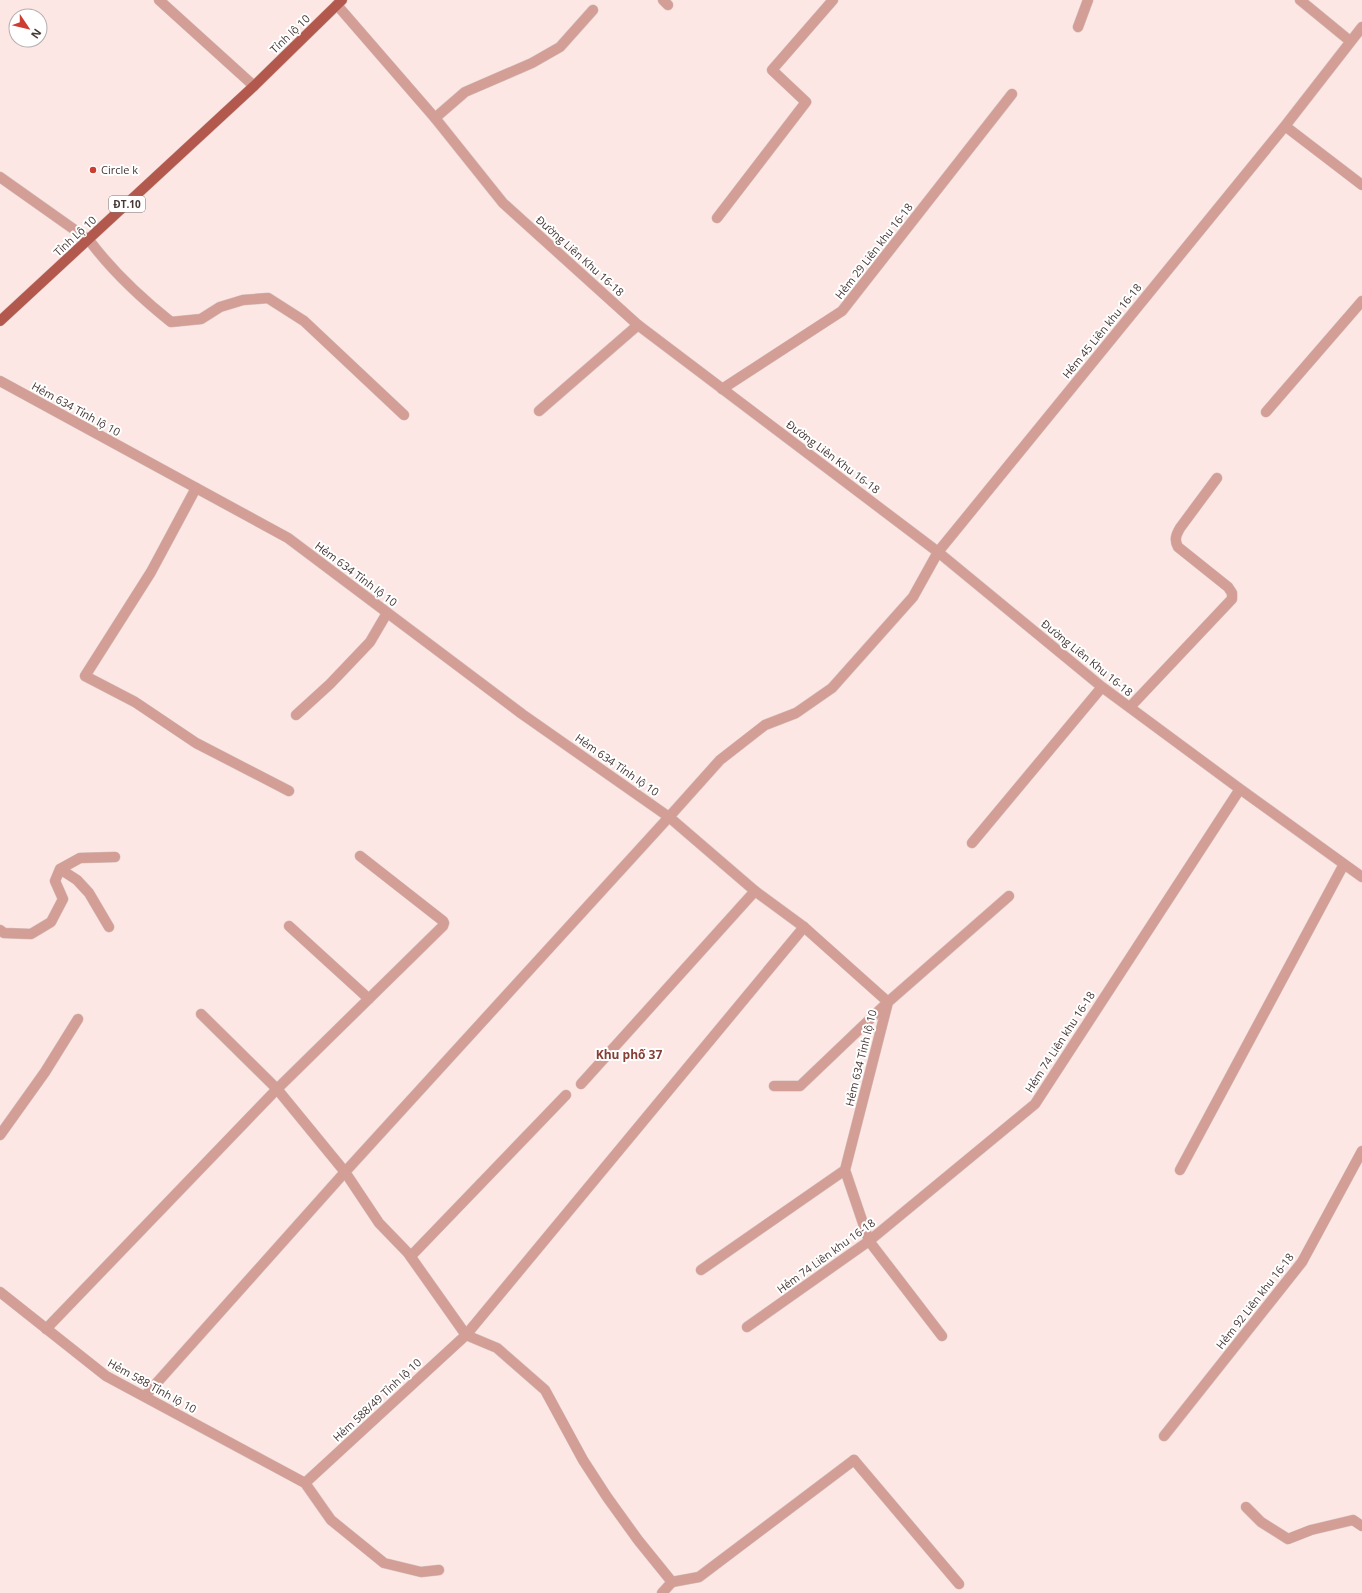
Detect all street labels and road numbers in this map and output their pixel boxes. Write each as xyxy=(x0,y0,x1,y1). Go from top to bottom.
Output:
street label: Tỉnh lộ 10 xyxy=(266,11,313,56)
road number: ĐT.10 xyxy=(109,196,145,212)
street label: Hẻm 29 Liên khu 16-18 xyxy=(831,200,916,302)
street label: Tỉnh Lộ 10 xyxy=(50,212,99,259)
street label: Đường Liên Khu 16-18 xyxy=(533,212,628,299)
street label: Hẻm 45 Liên khu 16-18 xyxy=(1059,280,1145,381)
street label: Hẻm 634 Tỉnh lộ 10 xyxy=(29,378,123,439)
street label: Đường Liên Khu 16-18 xyxy=(783,416,883,497)
street label: Hẻm 634 Tỉnh lộ 10 xyxy=(312,538,400,609)
street label: Đường Liên Khu 16-18 xyxy=(1038,616,1136,699)
street label: Hẻm 634 Tỉnh lộ 10 xyxy=(572,730,662,799)
street label: Hẻm 74 Liên khu 16-18 xyxy=(1021,988,1098,1095)
street label: Hẻm 634 Tỉnh lộ 10 xyxy=(841,1008,880,1108)
street label: Hẻm 74 Liên khu 16-18 xyxy=(774,1215,878,1296)
street label: Hẻm 92 Liên khu 16-18 xyxy=(1212,1250,1297,1352)
street label: Hẻm 588 Tỉnh lộ 10 xyxy=(105,1355,199,1416)
street label: Hẻm 588/49 Tỉnh lộ 10 xyxy=(329,1355,424,1445)

